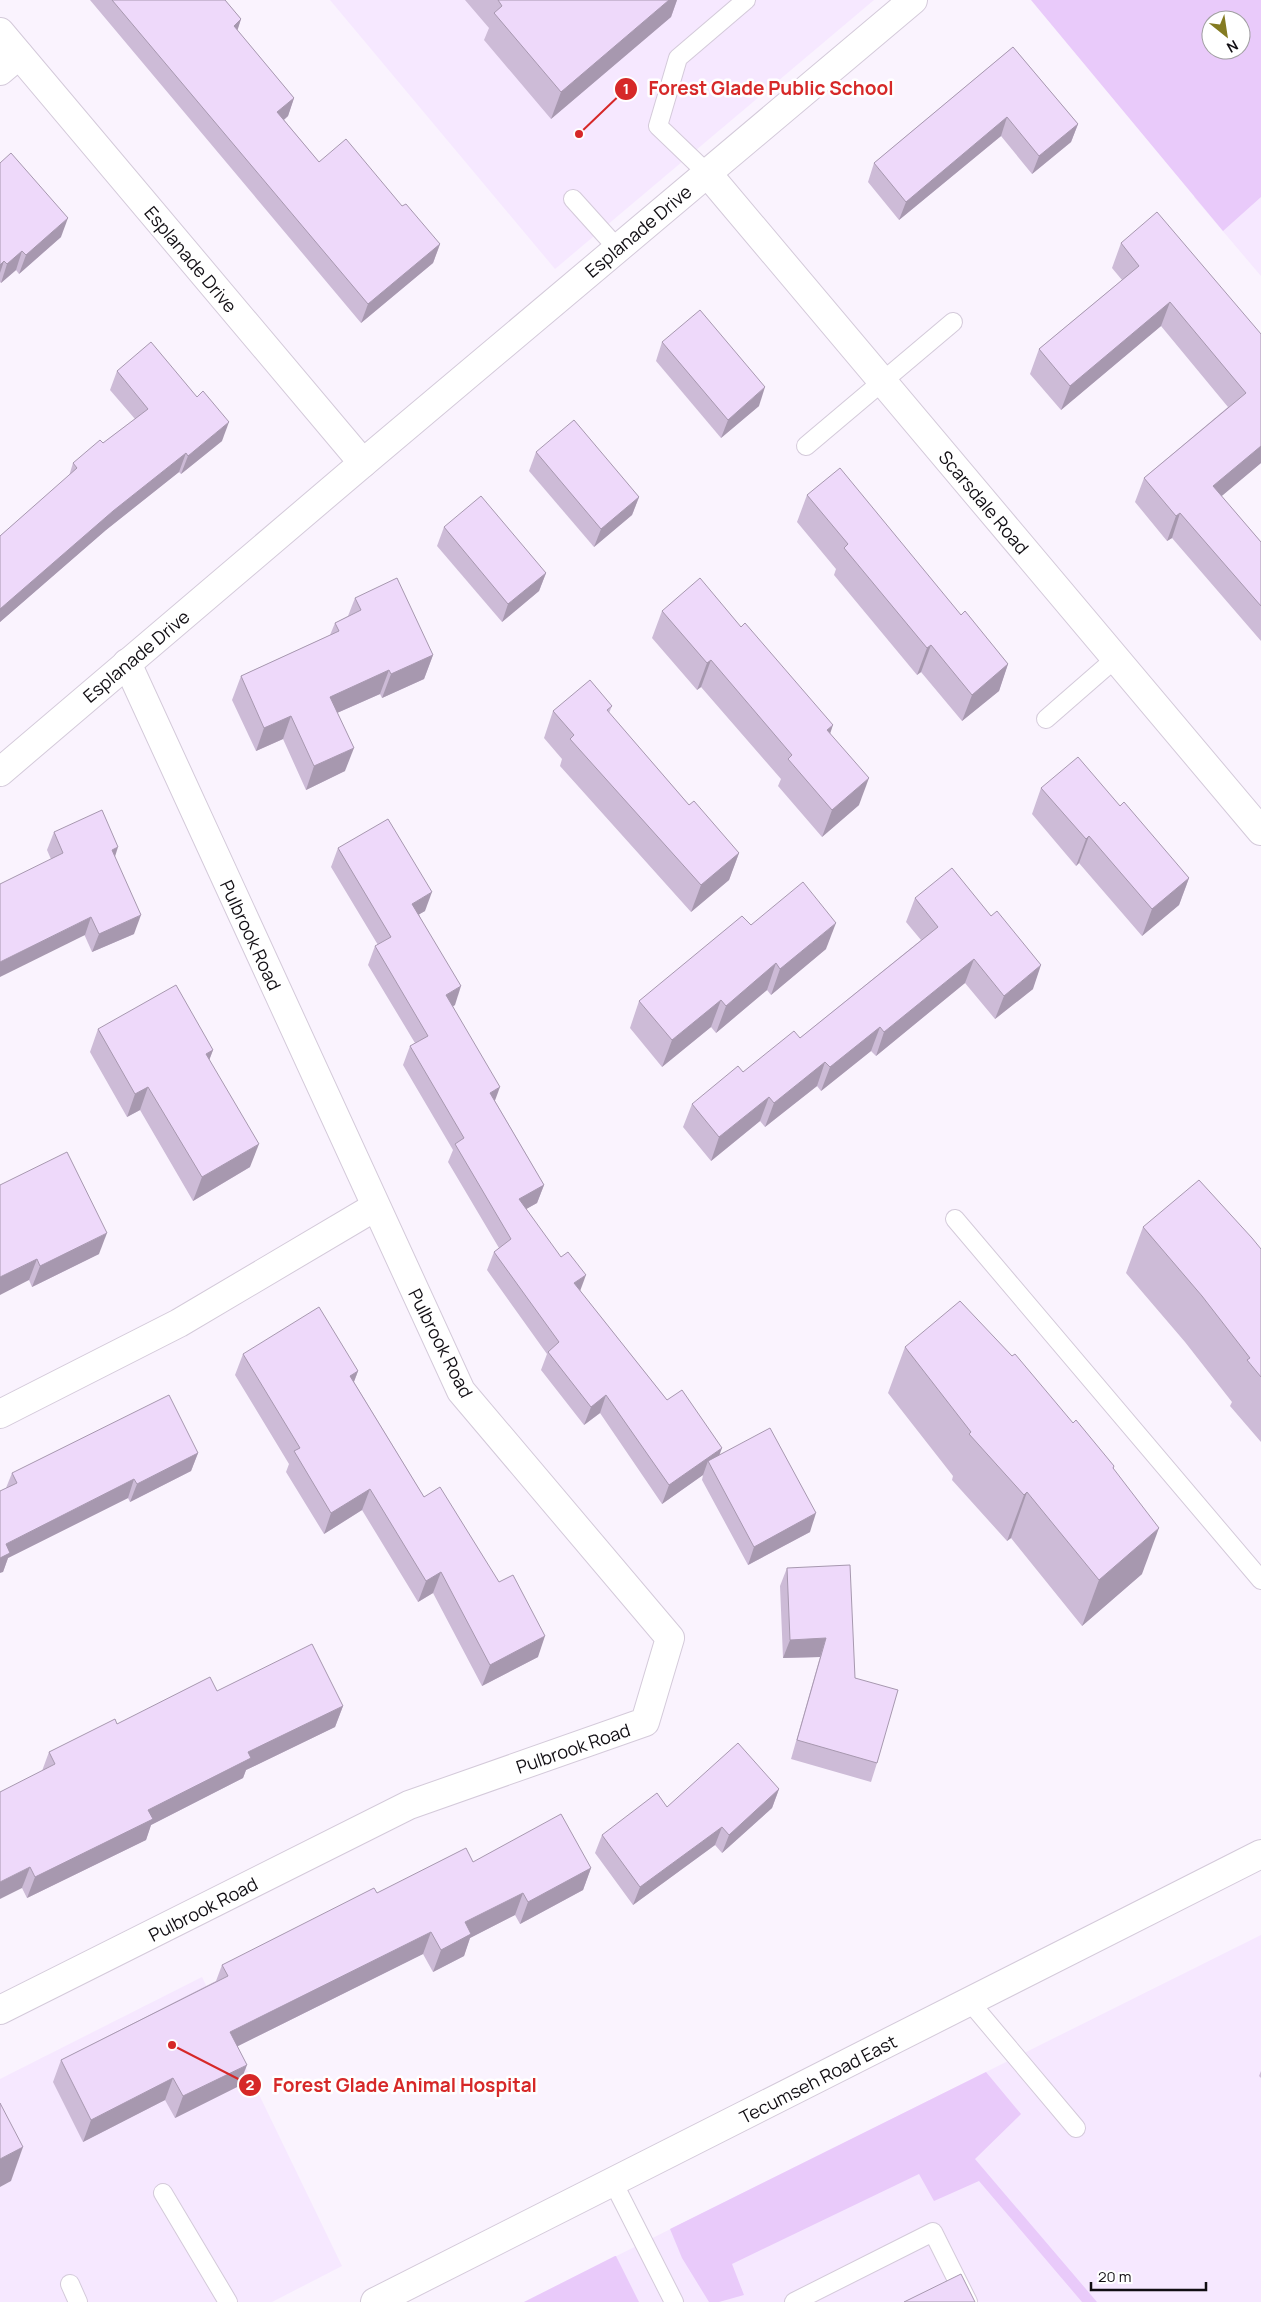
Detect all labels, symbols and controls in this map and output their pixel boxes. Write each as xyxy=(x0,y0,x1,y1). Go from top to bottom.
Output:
north arrow xyxy=(1201,10,1251,60)
text: N xyxy=(1224,36,1242,57)
callout: Forest Glade Public School xyxy=(614,72,903,106)
text: Forest Glade Public School xyxy=(649,75,893,101)
text: 1 xyxy=(623,78,629,99)
street label: Esplanade Drive xyxy=(580,179,696,283)
street label: Esplanade Drive xyxy=(139,201,243,317)
street label: Scarsdale Road xyxy=(934,445,1034,559)
street label: Esplanade Drive xyxy=(78,604,194,708)
street label: Pulbrook Road xyxy=(215,876,287,994)
street label: Pulbrook Road xyxy=(403,1284,479,1402)
street label: Pulbrook Road xyxy=(513,1717,633,1779)
street label: Pulbrook Road xyxy=(144,1871,262,1947)
street label: Tecumseh Road East xyxy=(735,2029,901,2129)
callout: Forest Glade Animal Hospital xyxy=(238,2068,547,2102)
text: Forest Glade Animal Hospital xyxy=(273,2072,537,2098)
text: 2 xyxy=(246,2074,255,2095)
scale bar xyxy=(1091,2260,1206,2292)
text: 20 m xyxy=(1098,2266,1131,2287)

